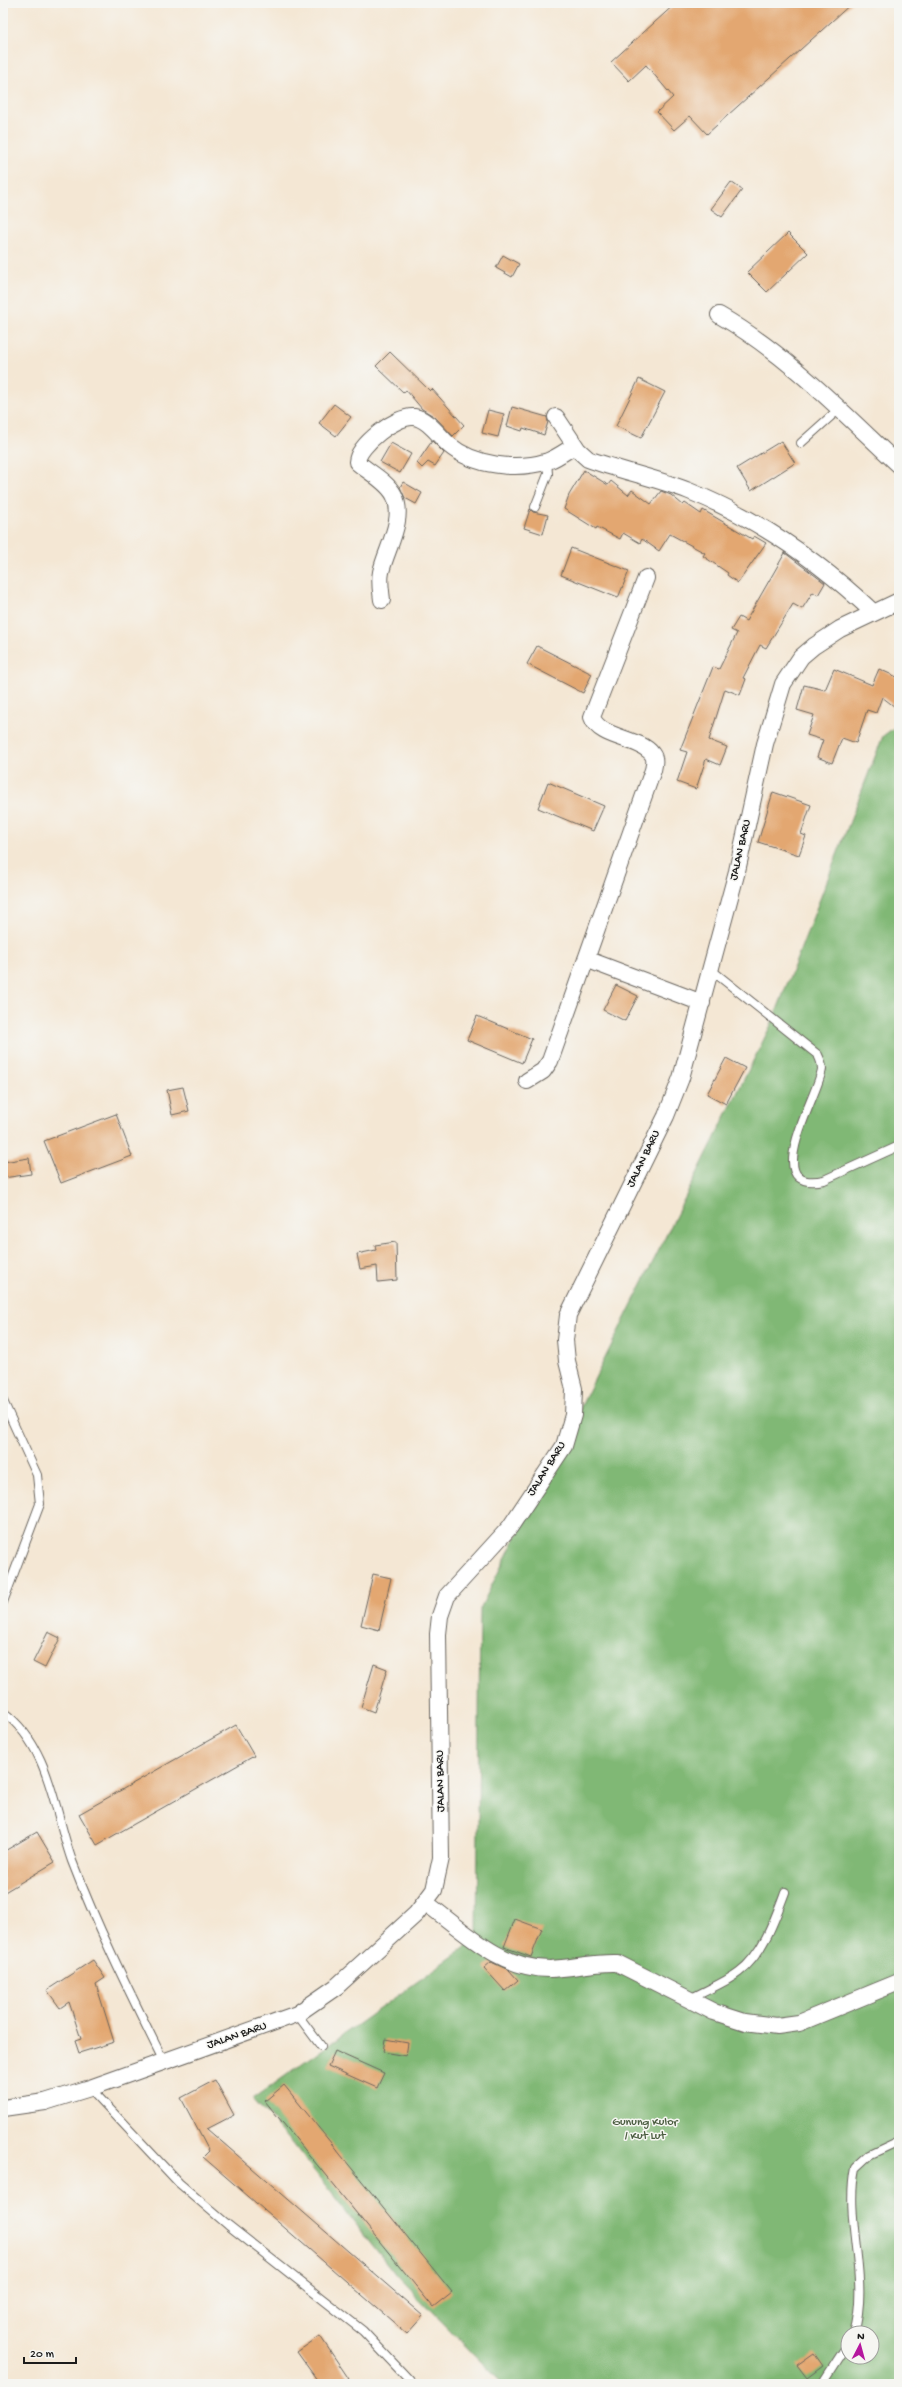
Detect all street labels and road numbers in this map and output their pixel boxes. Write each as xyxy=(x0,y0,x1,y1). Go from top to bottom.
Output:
street label: JALAN BARU xyxy=(727,818,755,882)
street label: JALAN BARU xyxy=(624,1128,664,1190)
street label: JALAN BARU xyxy=(525,1439,569,1499)
street label: JALAN BARU xyxy=(433,1750,449,1812)
street label: JALAN BARU xyxy=(205,2019,269,2053)

